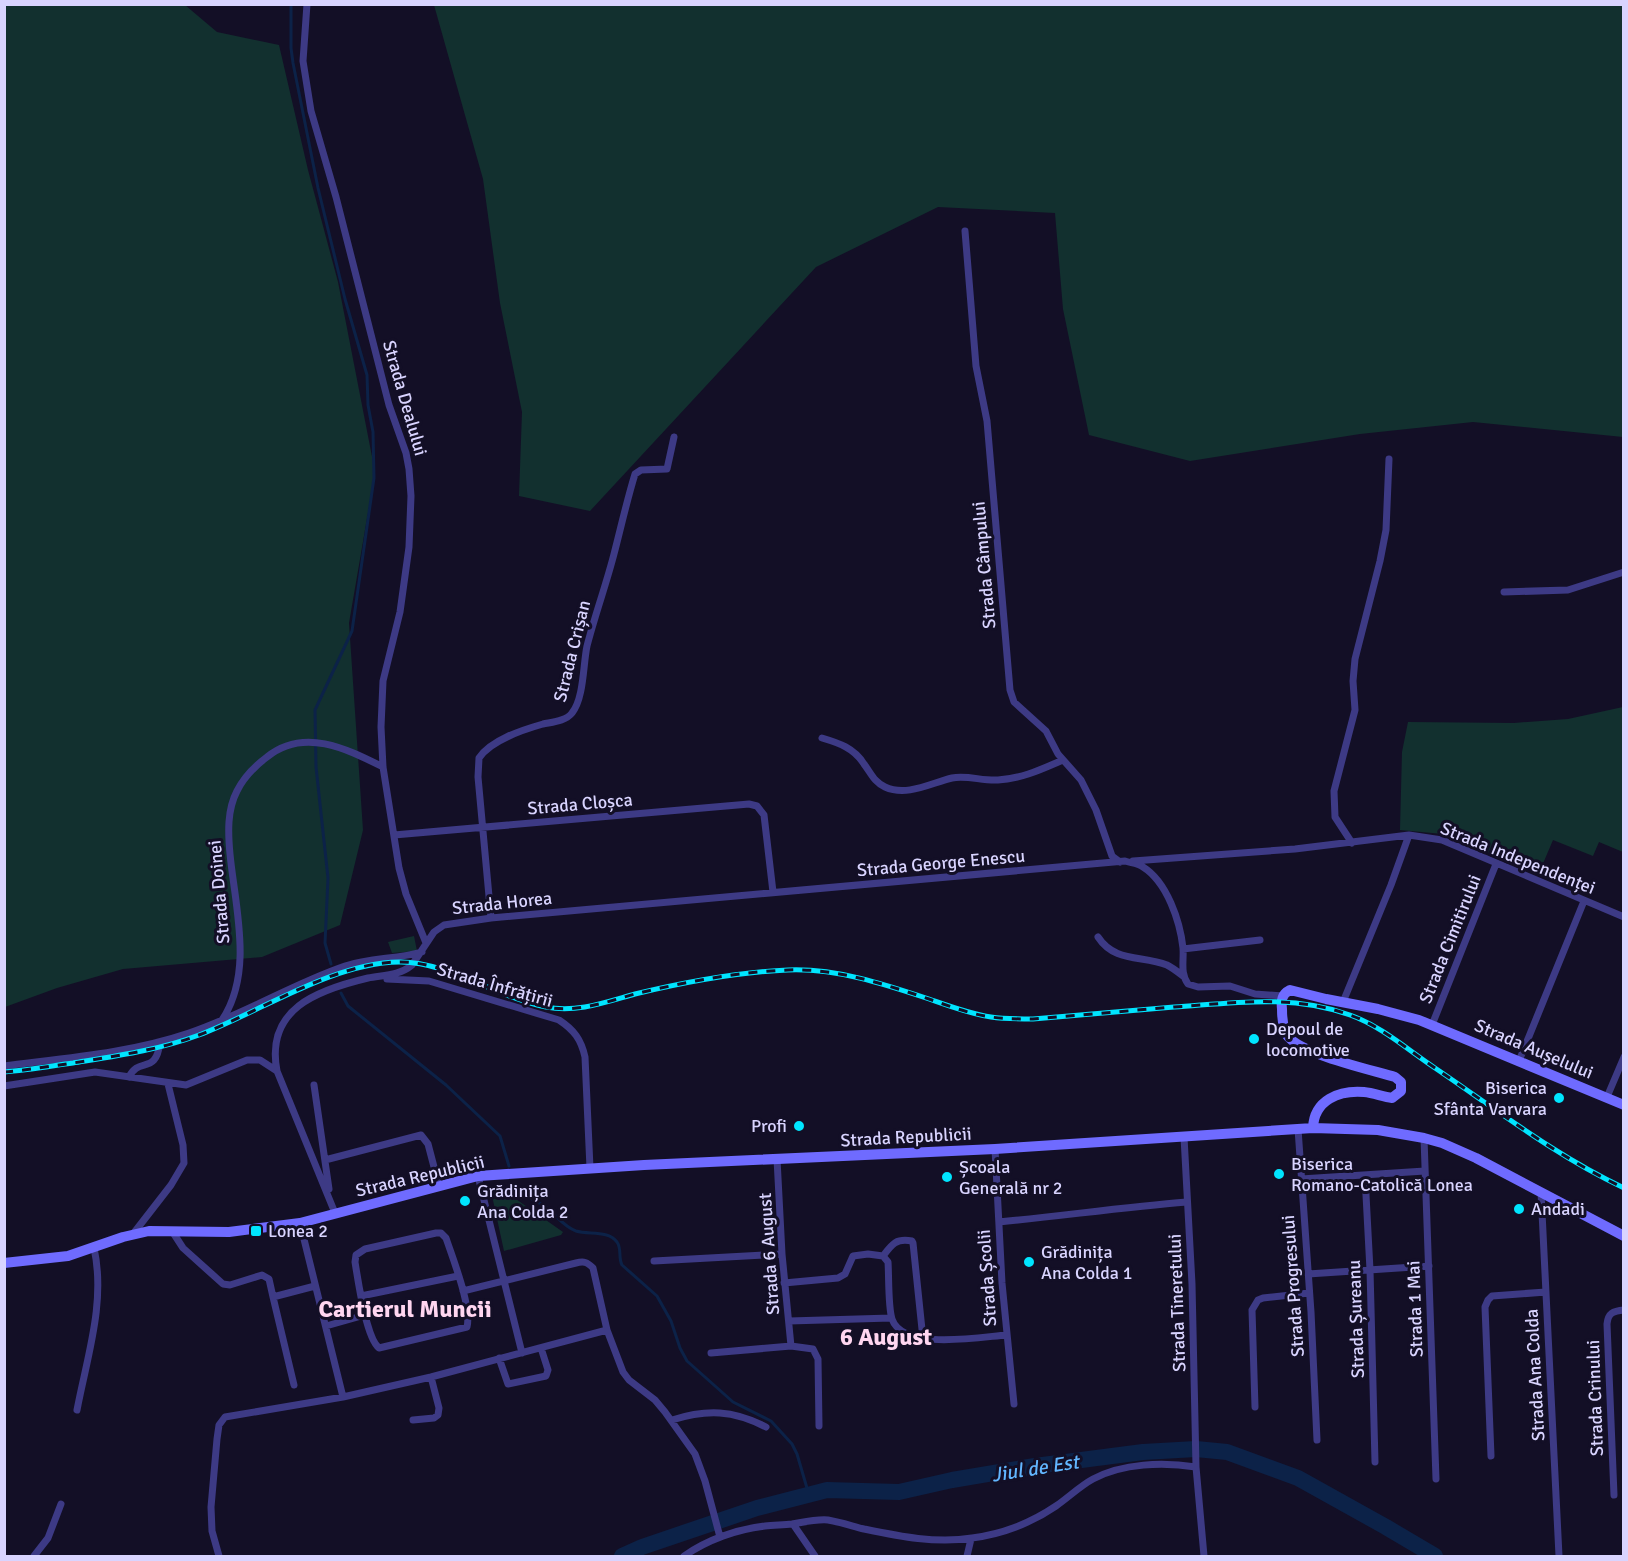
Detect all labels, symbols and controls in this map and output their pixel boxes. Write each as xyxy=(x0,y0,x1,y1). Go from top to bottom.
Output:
street label: Strada Dealului xyxy=(378,338,432,458)
street label: Strada Câmpului xyxy=(967,500,1001,630)
street label: Strada Crișan xyxy=(549,598,595,704)
street label: Strada Cloșca xyxy=(527,788,633,820)
street label: Strada Independenței xyxy=(1437,817,1599,899)
street label: Strada Doinei xyxy=(204,839,234,945)
street label: Strada George Enescu xyxy=(856,845,1026,881)
street label: Strada Cimitirului xyxy=(1414,871,1486,1007)
street label: Strada Horea xyxy=(451,887,553,919)
street label: Strada Înfrățirii xyxy=(435,958,555,1012)
street label: Strada Aușelului xyxy=(1471,1014,1597,1084)
place label: Depoul de locomotive xyxy=(1266,1018,1350,1061)
marker: Depoul de locomotive xyxy=(1247,1032,1261,1046)
place label: Biserica Sfânta Varvara xyxy=(1434,1077,1547,1120)
marker: Biserica Sfânta Varvara xyxy=(1552,1091,1566,1105)
place label: Profi xyxy=(751,1115,787,1137)
marker: Profi xyxy=(792,1119,806,1133)
street label: Strada Republicii xyxy=(840,1123,972,1151)
street label: Strada Republicii xyxy=(353,1150,487,1202)
place label: Biserica Romano-Catolică Lonea xyxy=(1291,1153,1473,1196)
place label: Școala Generală nr 2 xyxy=(959,1156,1063,1199)
marker: Biserica Romano-Catolică Lonea xyxy=(1272,1167,1286,1181)
marker: Școala Generală nr 2 xyxy=(940,1170,954,1184)
place label: Grădinița Ana Colda 2 xyxy=(477,1180,569,1223)
street label: Strada 6 August xyxy=(754,1192,784,1316)
marker: Grădinița Ana Colda 2 xyxy=(458,1194,472,1208)
place label: Andadi xyxy=(1531,1198,1585,1220)
marker: Andadi xyxy=(1512,1202,1526,1216)
street label: Strada Progresului xyxy=(1277,1214,1309,1358)
place label: Lonea 2 xyxy=(268,1220,328,1242)
marker: Lonea 2 xyxy=(249,1224,263,1238)
street label: Strada Școlii xyxy=(973,1229,1001,1327)
street label: Strada Tineretului xyxy=(1164,1234,1190,1372)
place label: Grădinița Ana Colda 1 xyxy=(1041,1241,1133,1284)
marker: Grădinița Ana Colda 1 xyxy=(1022,1255,1036,1269)
street label: Strada Șureanu xyxy=(1343,1259,1369,1379)
street label: Strada 1 Mai xyxy=(1402,1260,1428,1358)
district label: Cartierul Muncii xyxy=(318,1294,492,1324)
street label: Strada Ana Colda xyxy=(1521,1308,1549,1442)
district label: 6 August xyxy=(840,1322,932,1352)
street label: Strada Crinului xyxy=(1582,1339,1608,1457)
water label: Jiul de Est xyxy=(990,1449,1082,1488)

